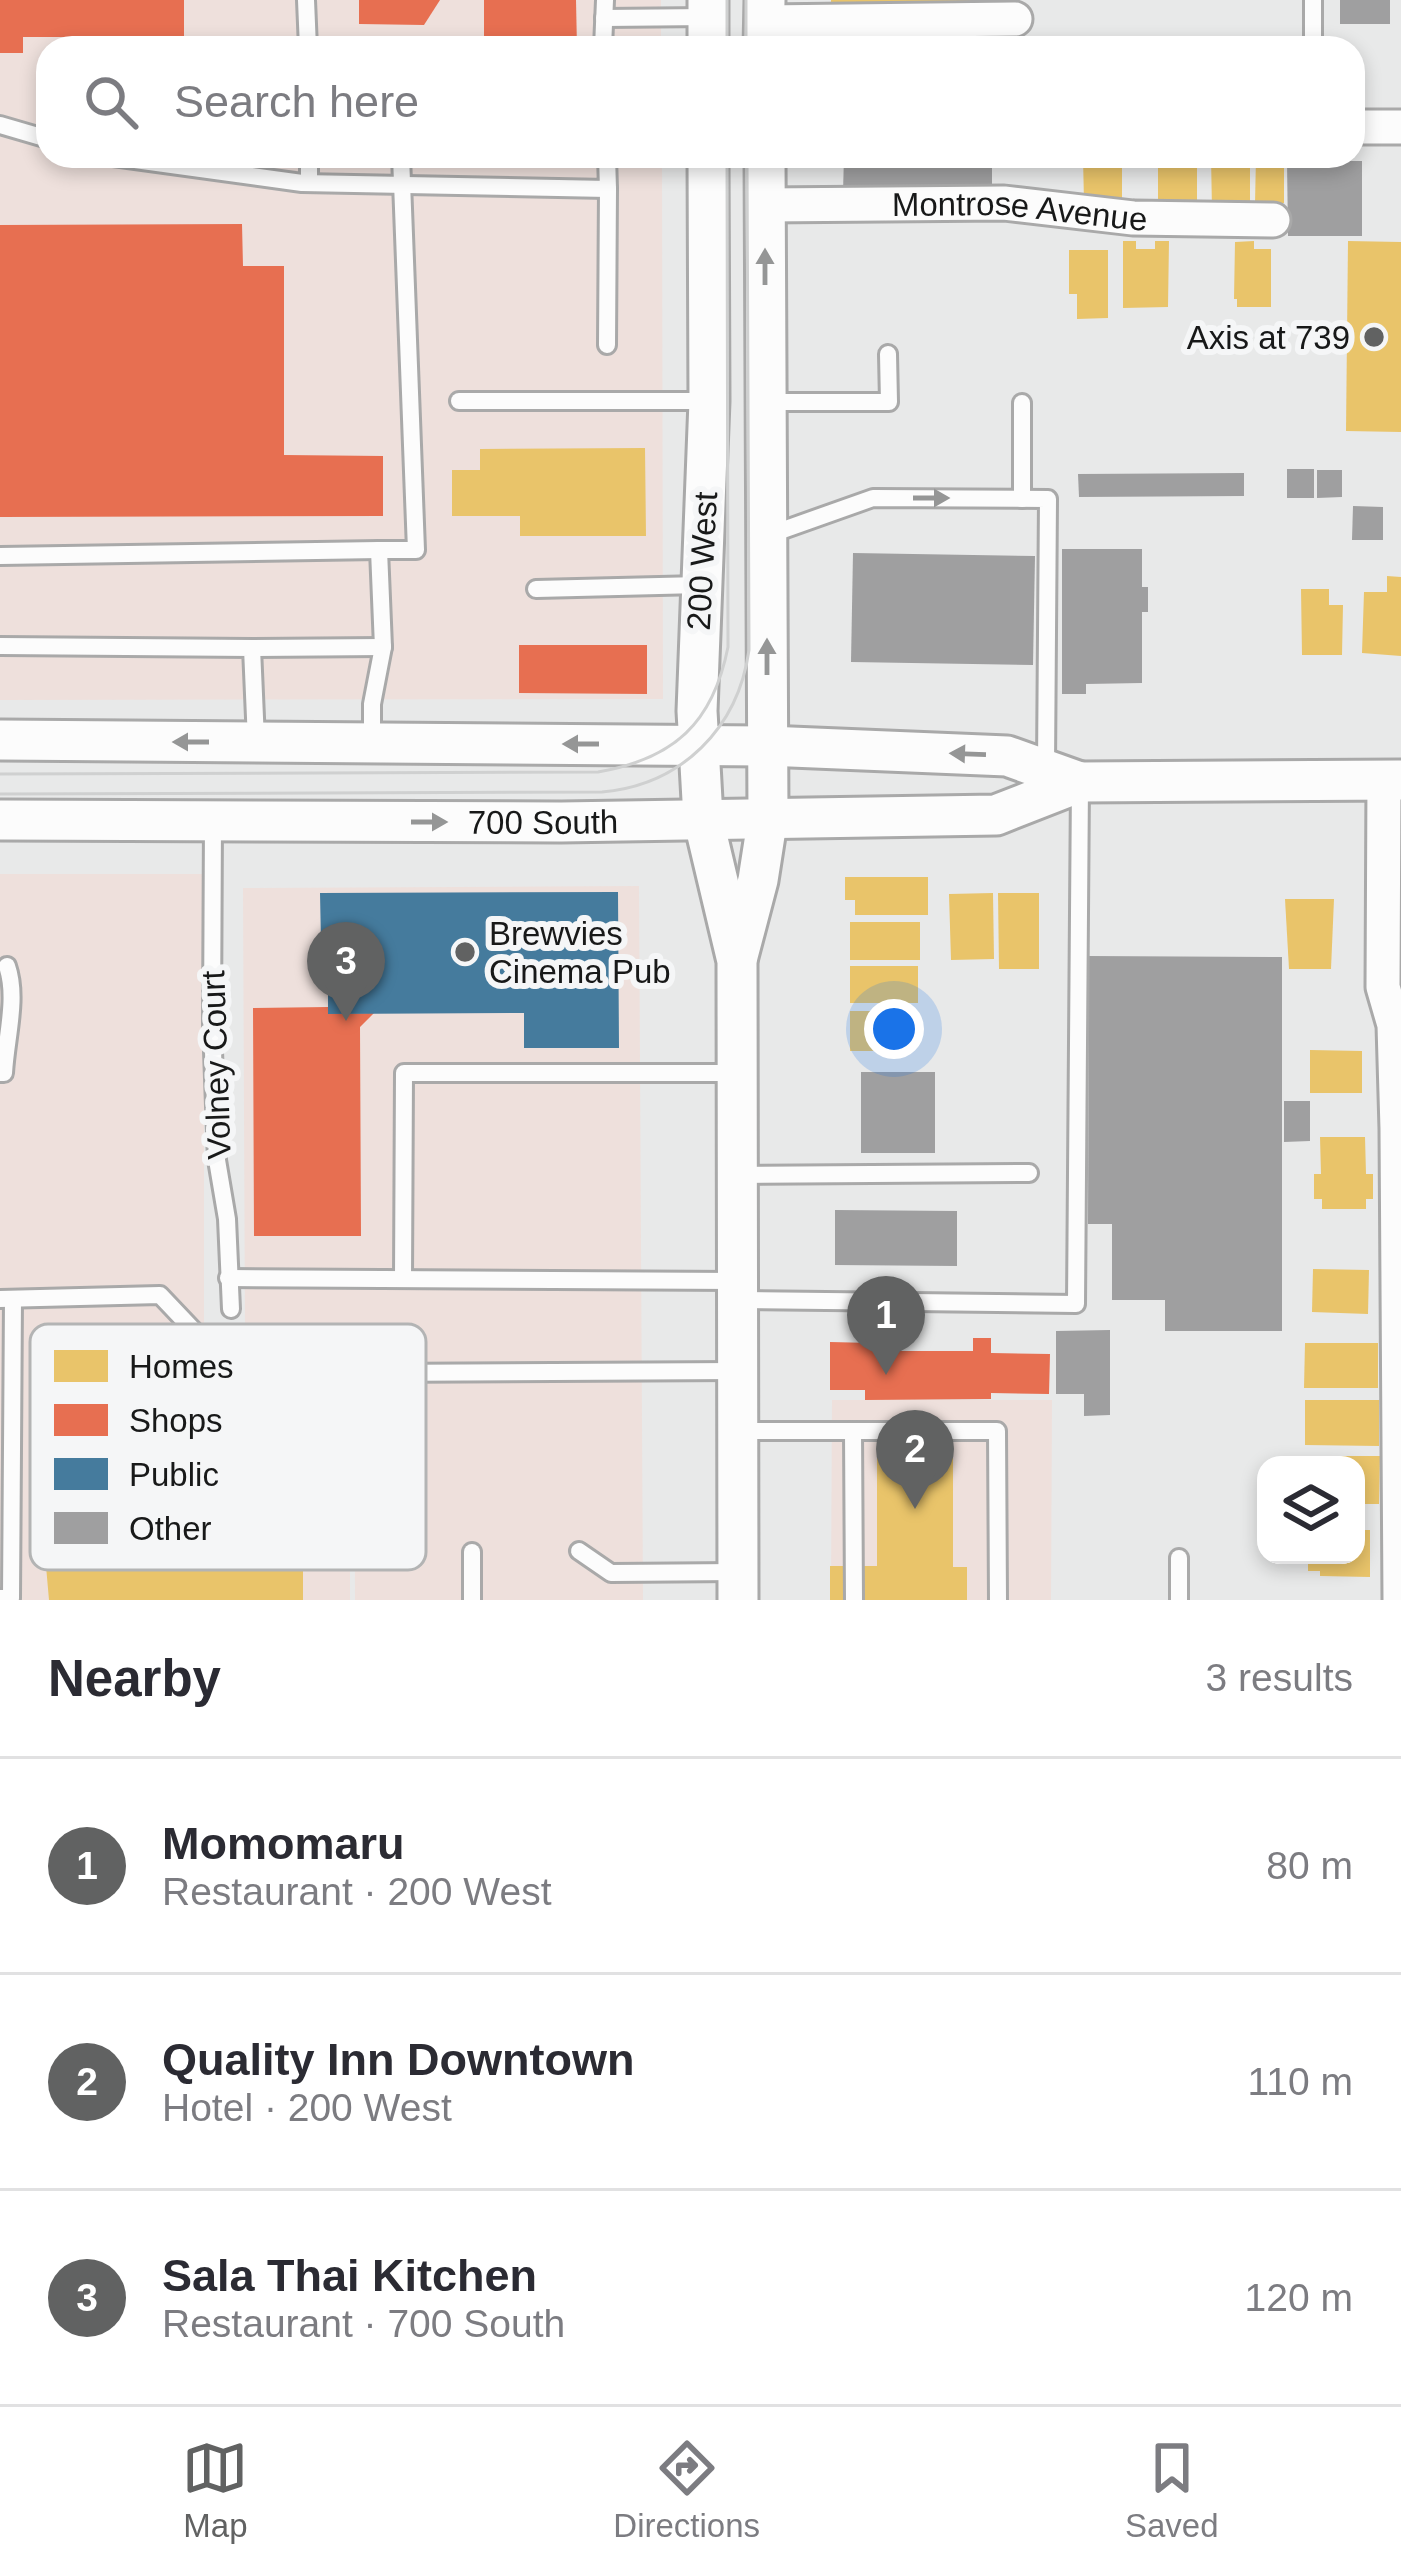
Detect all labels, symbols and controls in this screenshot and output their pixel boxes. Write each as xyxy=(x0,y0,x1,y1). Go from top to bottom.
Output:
search box xyxy=(36,36,1365,168)
icon: search xyxy=(78,69,144,135)
text: Search here xyxy=(174,76,419,127)
street label: Montrose Avenue xyxy=(892,184,1148,237)
one-way arrow xyxy=(755,247,775,285)
place label: Axis at 739 xyxy=(1187,319,1350,356)
marker: Axis at 739 xyxy=(1361,324,1387,350)
one-way arrow xyxy=(913,489,951,508)
street label: 200 West xyxy=(680,491,724,631)
one-way arrow xyxy=(757,637,777,675)
one-way arrow xyxy=(171,732,209,751)
one-way arrow xyxy=(561,734,599,754)
one-way arrow xyxy=(948,744,986,763)
street label: 700 South xyxy=(468,803,619,841)
one-way arrow xyxy=(411,812,449,832)
place label: Brewvies Cinema Pub xyxy=(489,915,671,990)
pin: 3 xyxy=(307,922,385,1021)
marker: Brewvies Cinema Pub xyxy=(452,939,478,965)
street label: Volney Court xyxy=(194,970,238,1160)
your location xyxy=(864,999,924,1059)
pin: 1 xyxy=(847,1276,925,1375)
legend xyxy=(30,1324,426,1570)
text: Homes xyxy=(129,1348,234,1385)
text: Shops xyxy=(129,1402,223,1439)
pin: 2 xyxy=(876,1410,954,1509)
text: Public xyxy=(129,1456,219,1493)
map controls xyxy=(1257,1456,1365,1564)
button: layers xyxy=(1257,1456,1365,1564)
text: Other xyxy=(129,1510,212,1547)
text: Nearby xyxy=(48,1650,221,1707)
text: 3 results xyxy=(1206,1656,1353,1699)
text: Momomaru xyxy=(162,1818,405,1869)
text: 1 xyxy=(76,1844,98,1887)
text: 80 m xyxy=(1266,1844,1353,1887)
text: Restaurant · 200 West xyxy=(162,1870,551,1913)
text: Quality Inn Downtown xyxy=(162,2034,634,2085)
text: 2 xyxy=(76,2060,98,2103)
text: 110 m xyxy=(1248,2060,1353,2103)
text: Hotel · 200 West xyxy=(162,2086,452,2129)
text: Sala Thai Kitchen xyxy=(162,2250,537,2301)
text: 3 xyxy=(76,2276,98,2319)
text: 120 m xyxy=(1245,2276,1353,2319)
text: Restaurant · 700 South xyxy=(162,2302,565,2345)
tab: Map xyxy=(182,2435,248,2545)
tab: Directions xyxy=(613,2435,760,2545)
tab: Saved xyxy=(1125,2435,1219,2545)

